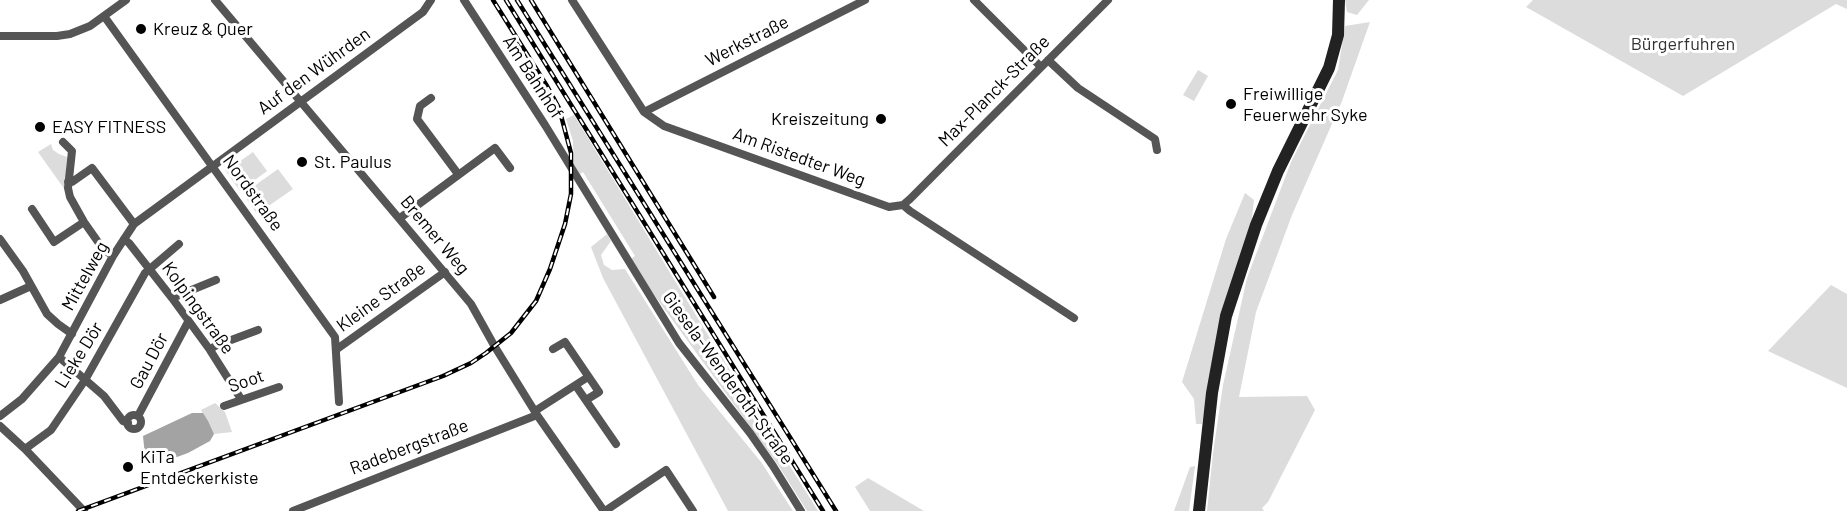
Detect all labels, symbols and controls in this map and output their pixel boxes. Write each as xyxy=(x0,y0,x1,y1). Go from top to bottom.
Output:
street label: Werkstraße xyxy=(702,11,792,71)
place label: Kreuz & Quer xyxy=(153,18,253,40)
marker: Kreuz & Quer xyxy=(134,22,148,36)
street label: Auf den Wührden xyxy=(253,23,375,119)
street label: Am Bahnhof xyxy=(498,31,568,123)
street label: Max-Planck-Straße xyxy=(934,31,1054,151)
park label: Bürgerfuhren xyxy=(1631,33,1735,55)
place label: Freiwillige Feuerwehr Syke xyxy=(1243,83,1368,125)
marker: Freiwillige Feuerwehr Syke xyxy=(1224,97,1238,111)
place label: Kreiszeitung xyxy=(771,108,869,130)
marker: Kreiszeitung xyxy=(874,112,888,126)
place label: EASY FITNESS xyxy=(52,116,166,138)
marker: EASY FITNESS xyxy=(33,120,47,134)
street label: Am Ristedter Weg xyxy=(730,123,868,191)
street label: Nordstraße xyxy=(218,151,288,235)
place label: St. Paulus xyxy=(314,151,392,173)
marker: St. Paulus xyxy=(295,155,309,169)
street label: Bremer Weg xyxy=(396,191,474,279)
street label: Mittelweg xyxy=(57,238,113,314)
street label: Kolpingstraße xyxy=(157,258,239,358)
street label: Kleine Straße xyxy=(332,258,430,336)
street label: Giesela-Wenderoth-Straße xyxy=(658,287,798,469)
street label: Lieke Dör xyxy=(50,318,108,392)
street label: Gau Dör xyxy=(125,329,173,393)
street label: Soot xyxy=(225,365,267,397)
street label: Radebergstraße xyxy=(347,414,471,480)
place label: KiTa Entdeckerkiste xyxy=(140,446,259,488)
marker: KiTa Entdeckerkiste xyxy=(121,460,135,474)

